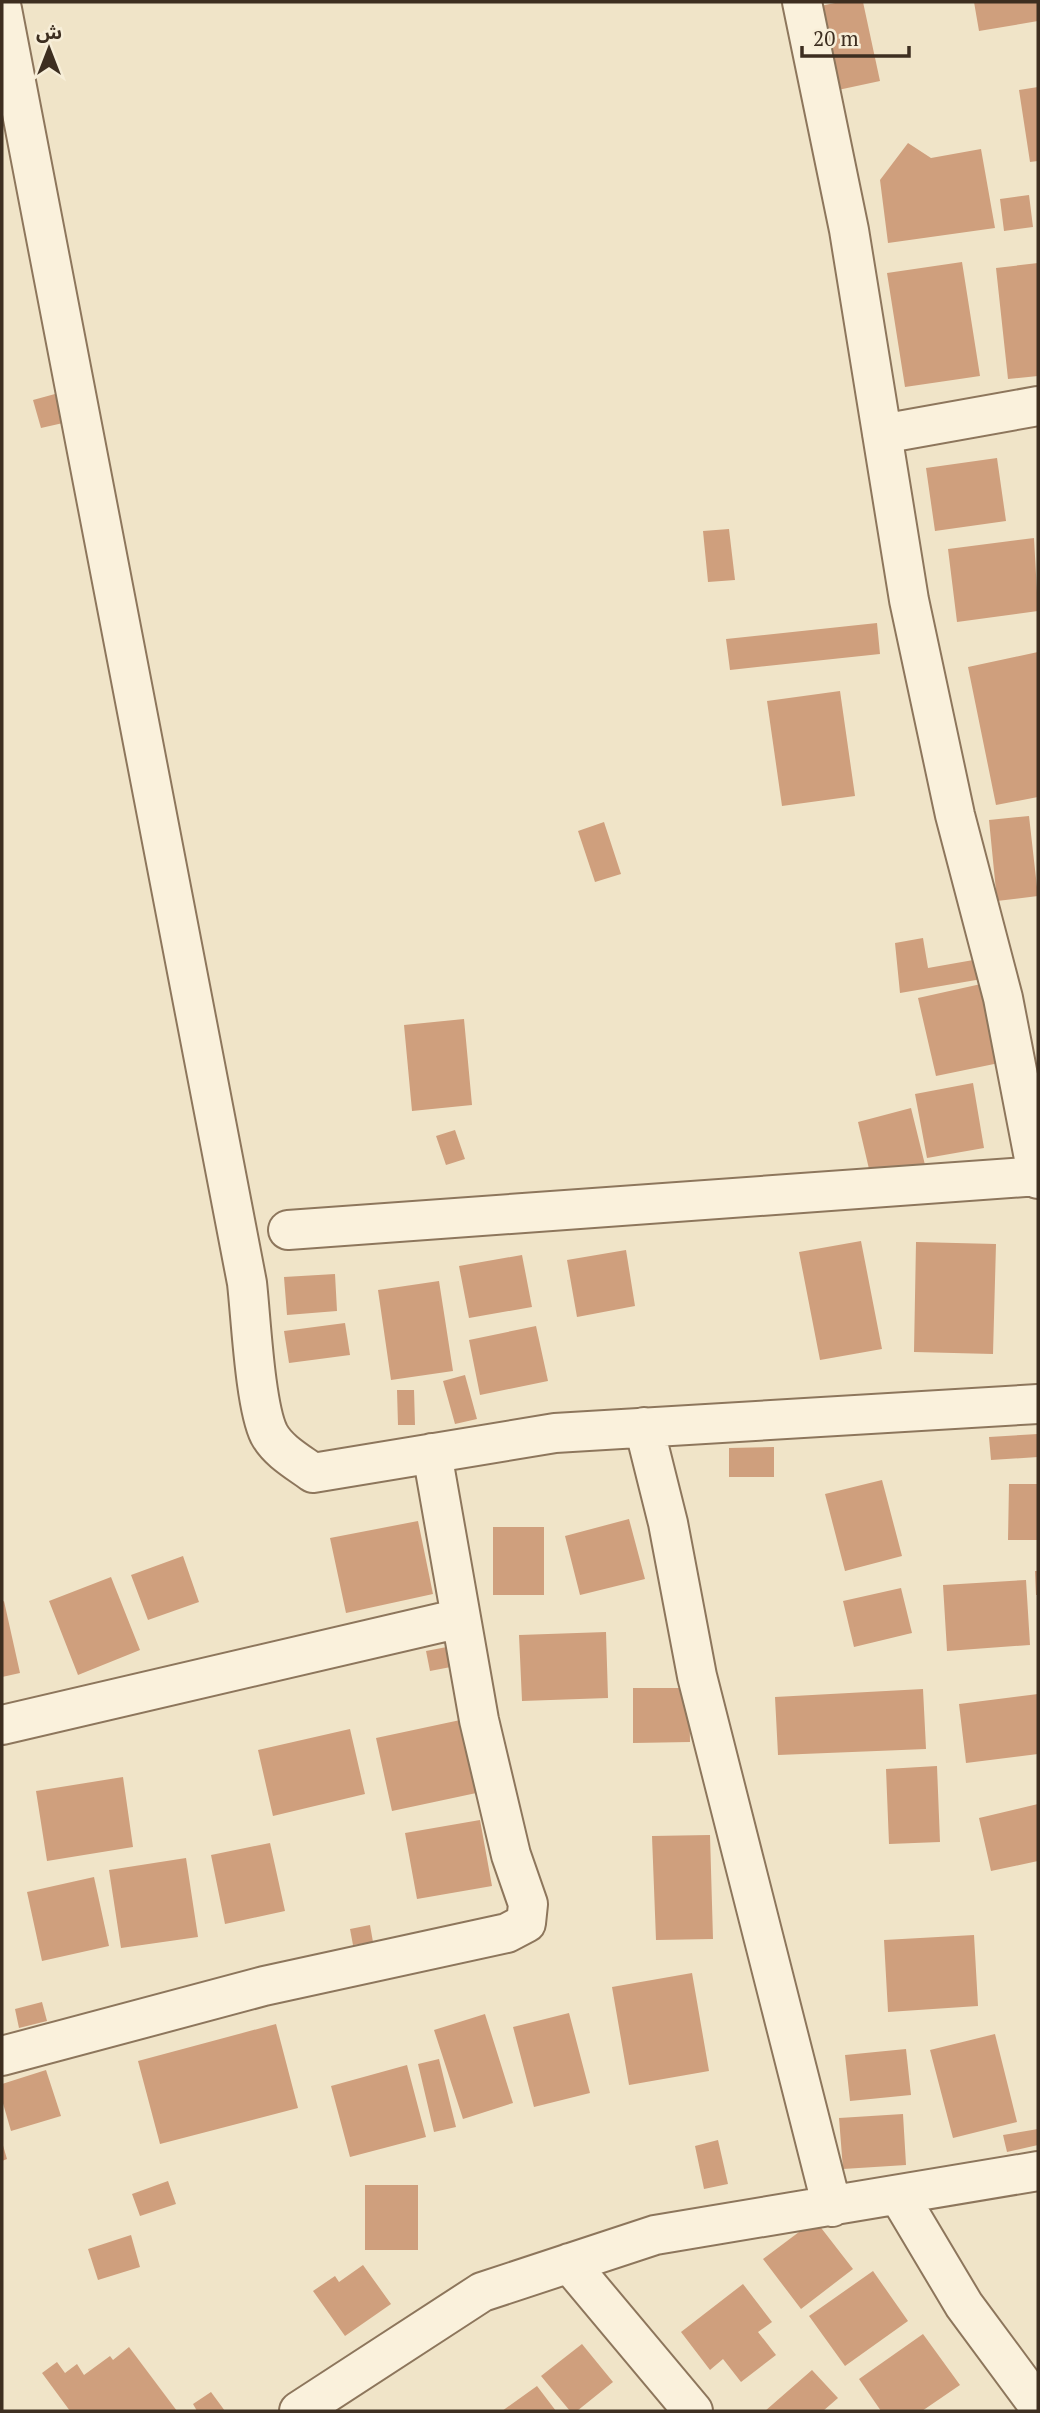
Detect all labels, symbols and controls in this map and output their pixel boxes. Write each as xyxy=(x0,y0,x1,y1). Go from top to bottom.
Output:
north arrow xyxy=(14,14,84,84)
scale bar xyxy=(802,14,909,58)
text: ش xyxy=(36,19,62,44)
text: 20 m xyxy=(813,24,859,52)

